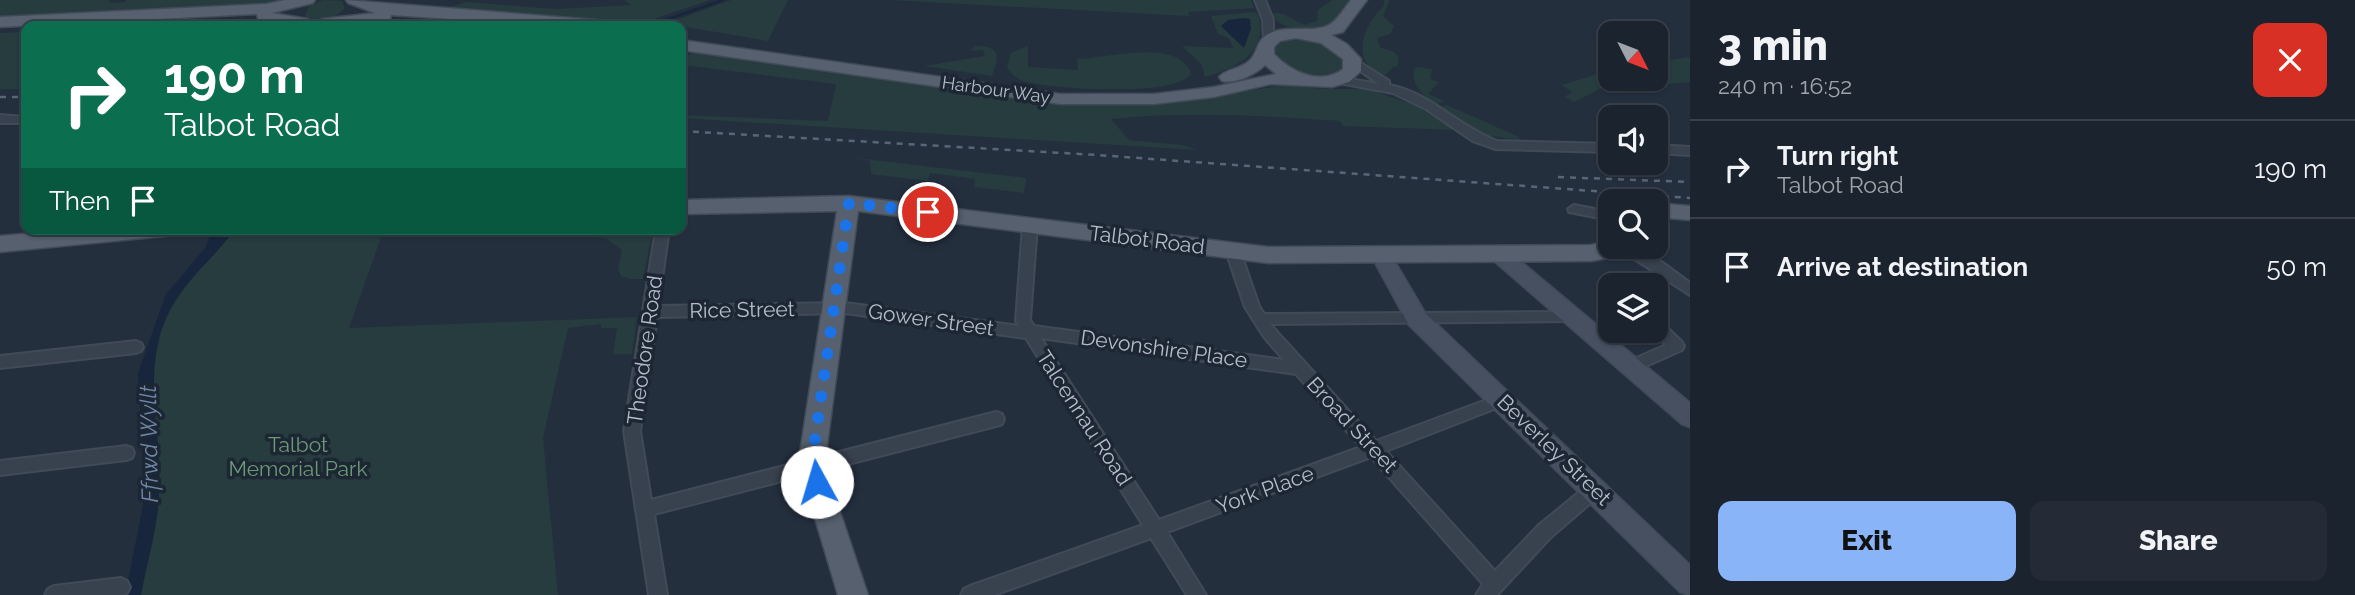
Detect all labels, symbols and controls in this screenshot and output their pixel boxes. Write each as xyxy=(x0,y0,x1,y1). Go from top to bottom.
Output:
north arrow xyxy=(1598,21,1668,91)
map controls xyxy=(1598,21,1668,343)
text: 3 min xyxy=(1718,21,1828,70)
button: close xyxy=(2253,23,2327,97)
text: 190 m xyxy=(164,47,305,104)
icon: right xyxy=(49,49,140,140)
street label: Harbour Way xyxy=(941,72,1052,108)
text: 240 m · 16:52 xyxy=(1718,72,1852,99)
button: sound xyxy=(1598,105,1668,175)
text: Talbot Road xyxy=(164,106,341,143)
text: Turn right xyxy=(1777,141,1898,171)
icon: right xyxy=(1718,150,1756,188)
text: 190 m xyxy=(2254,154,2327,184)
text: Talbot Road xyxy=(1777,171,1904,198)
icon: arrive xyxy=(124,182,162,220)
pin xyxy=(898,182,958,242)
text: Then xyxy=(49,186,110,216)
button: search xyxy=(1598,189,1668,259)
icon: arrive xyxy=(909,193,947,231)
street label: Talbot Road xyxy=(1088,220,1206,259)
icon: arrive xyxy=(1718,248,1756,286)
text: Arrive at destination xyxy=(1777,252,2028,282)
text: 50 m xyxy=(2266,252,2327,282)
button: layers xyxy=(1598,273,1668,343)
street label: Theodore Road xyxy=(622,274,667,426)
street label: Rice Street xyxy=(689,296,795,323)
street label: Gower Street xyxy=(867,298,996,341)
street label: Devonshire Place xyxy=(1079,324,1249,373)
street label: Talcennau Road xyxy=(1032,346,1137,490)
street label: Broad Street xyxy=(1302,372,1403,478)
water label: Ffrwd Wyllt xyxy=(134,384,163,503)
street label: Beverley Street xyxy=(1492,389,1616,510)
park label: Talbot Memorial Park xyxy=(228,432,368,481)
position arrow xyxy=(780,445,854,519)
street label: York Place xyxy=(1213,460,1317,519)
button: Exit xyxy=(1718,501,2016,581)
button: Share xyxy=(2030,501,2327,581)

